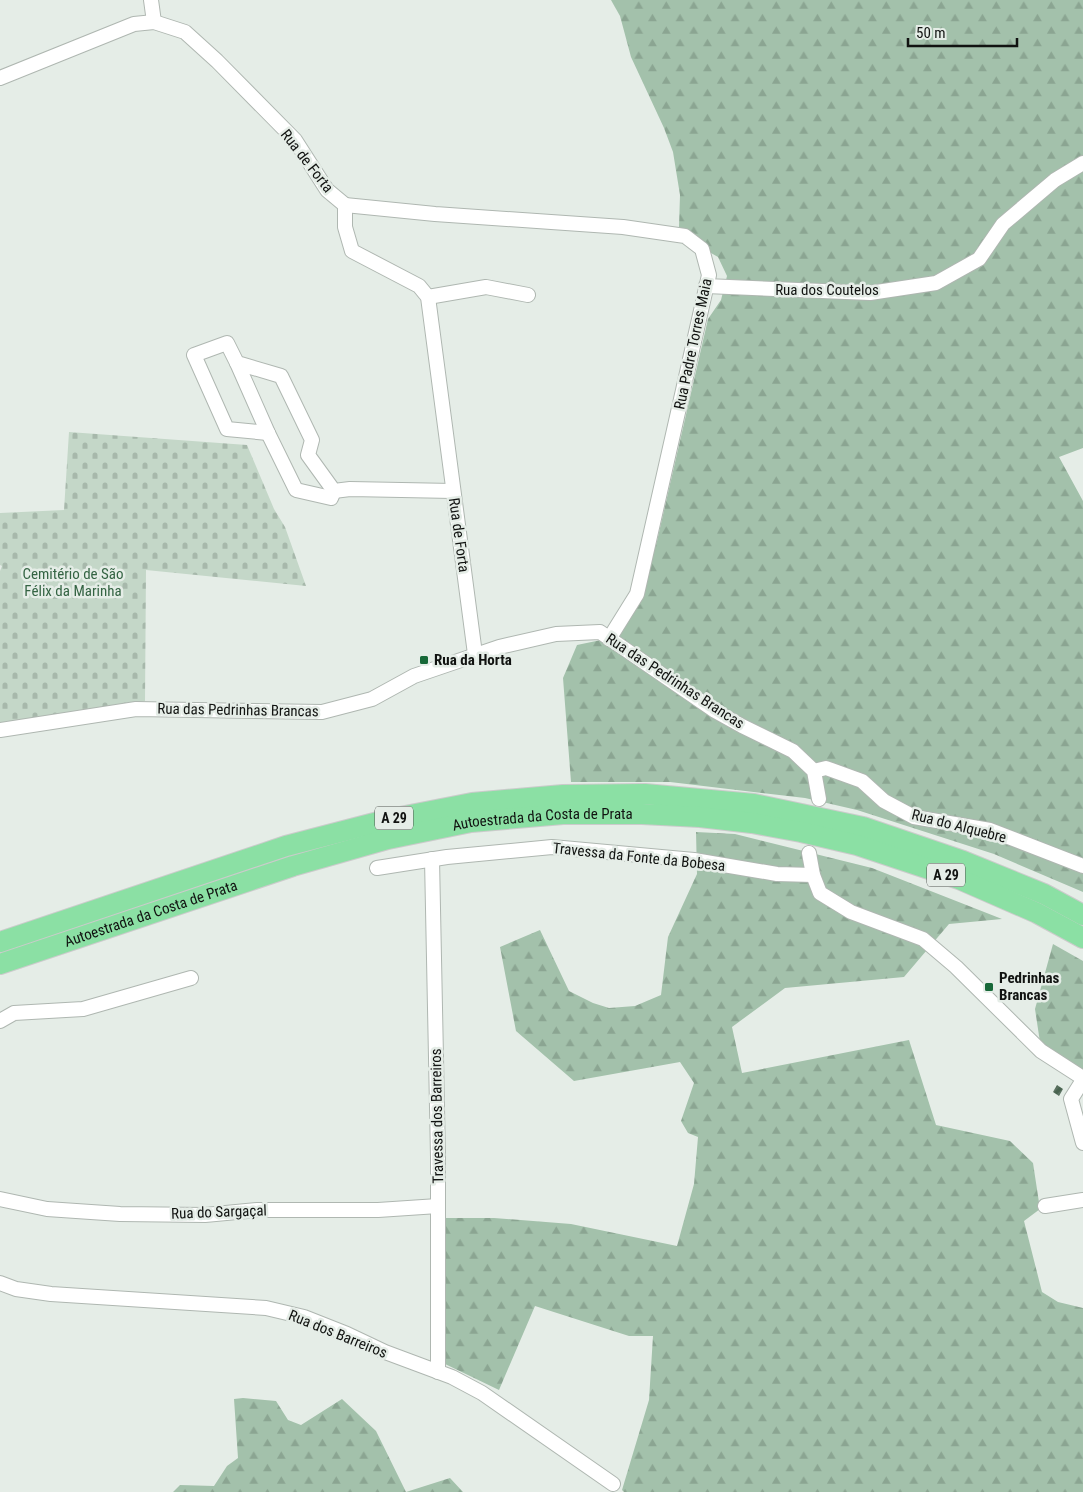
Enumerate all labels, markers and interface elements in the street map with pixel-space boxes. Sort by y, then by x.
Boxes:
scale bar [908,15,1017,47]
text: 50 m [916,24,946,42]
street label: Rua de Forta [277,126,337,196]
street label: Rua Padre Torres Maia [670,277,716,411]
street label: Rua dos Coutelos [775,281,879,299]
street label: Rua de Forta [445,497,473,573]
park label: Cemitério de São Félix da Marinha [22,565,124,600]
street label: Rua das Pedrinhas Brancas [602,630,748,733]
place label: Rua da Horta [434,651,512,669]
marker: Rua da Horta [418,654,430,666]
street label: Rua das Pedrinhas Brancas [157,700,319,720]
street label: Autoestrada da Costa de Prata [451,805,633,835]
road number: A 29 [375,806,413,830]
street label: Rua do Alquebre [910,806,1008,846]
street label: Travessa da Fonte da Bobesa [552,839,726,875]
road number: A 29 [927,864,965,886]
street label: Autoestrada da Costa de Prata [62,876,239,951]
place label: Pedrinhas Brancas [999,969,1060,1004]
marker: Pedrinhas Brancas [983,981,995,993]
street label: Travessa dos Barreiros [427,1048,447,1184]
street label: Rua do Sargaçal [171,1201,267,1223]
street label: Rua dos Barreiros [286,1306,390,1362]

